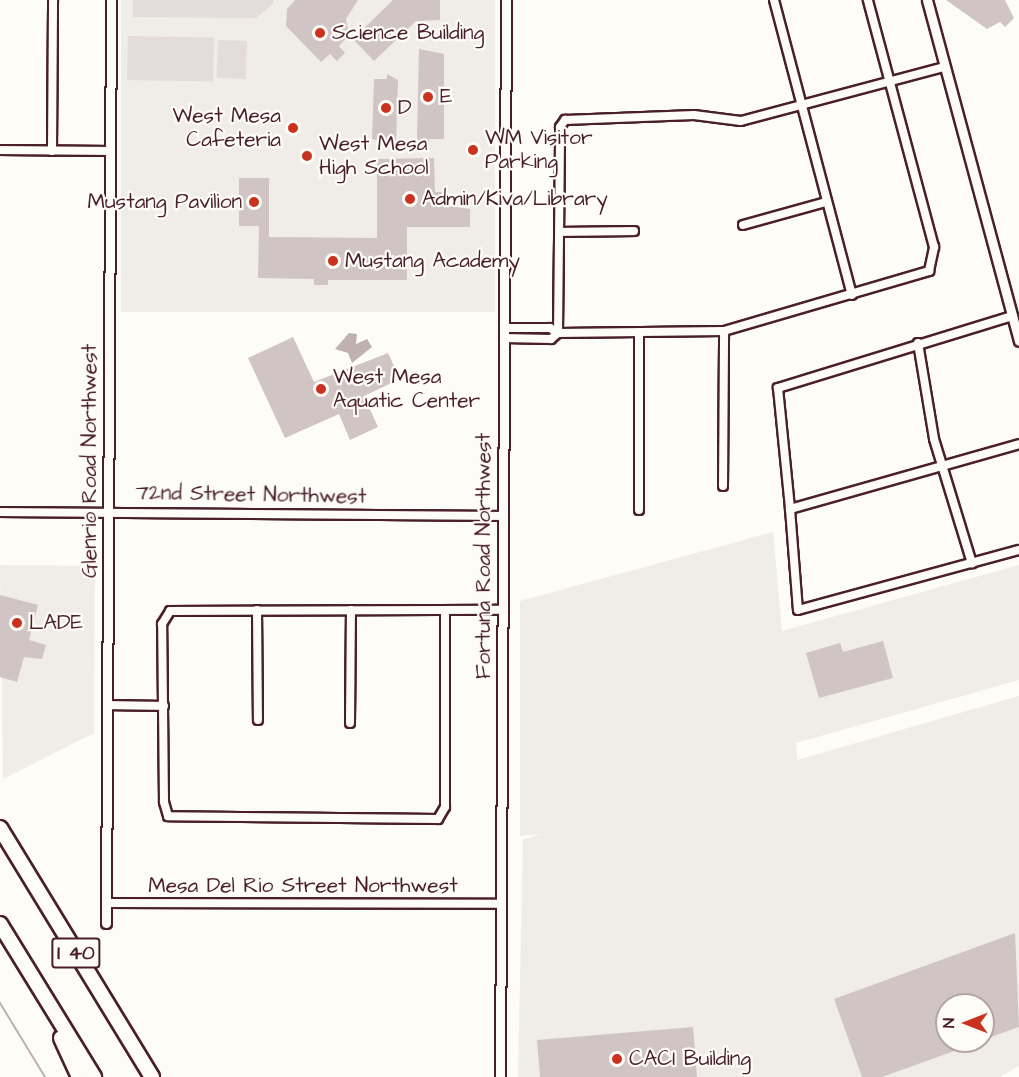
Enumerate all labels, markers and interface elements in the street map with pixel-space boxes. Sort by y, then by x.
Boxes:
place label: Science Building [332,20,484,46]
marker: Science Building [313,26,327,40]
place label: E [440,84,452,110]
marker: E [421,90,435,104]
place label: D [398,95,412,121]
marker: D [379,101,393,115]
place label: West Mesa Cafeteria [172,103,281,153]
marker: West Mesa Cafeteria [286,121,300,135]
place label: WM Visitor Parking [485,125,592,175]
place label: West Mesa High School [319,131,429,181]
marker: WM Visitor Parking [466,143,480,157]
marker: West Mesa High School [300,149,314,163]
place label: Admin/Kiva/Library [422,186,608,212]
place label: Mustang Pavilion [88,189,242,215]
marker: Admin/Kiva/Library [403,192,417,206]
marker: Mustang Pavilion [247,195,261,209]
place label: Mustang Academy [345,248,520,274]
marker: Mustang Academy [326,254,340,268]
street label: Glenrio Road Northwest [77,344,103,578]
place label: West Mesa Aquatic Center [333,364,480,414]
marker: West Mesa Aquatic Center [314,382,328,396]
street label: Fortuna Road Northwest [471,433,497,679]
street label: 72nd Street Northwest [135,480,367,510]
place label: LADE [29,610,83,636]
marker: LADE [10,616,24,630]
street label: Mesa Del Rio Street Northwest [148,873,458,899]
road number: I 40 [50,936,101,970]
north arrow [935,993,995,1053]
text: N [938,1018,960,1028]
place label: CACI Building [629,1046,751,1072]
marker: CACI Building [610,1052,624,1066]

